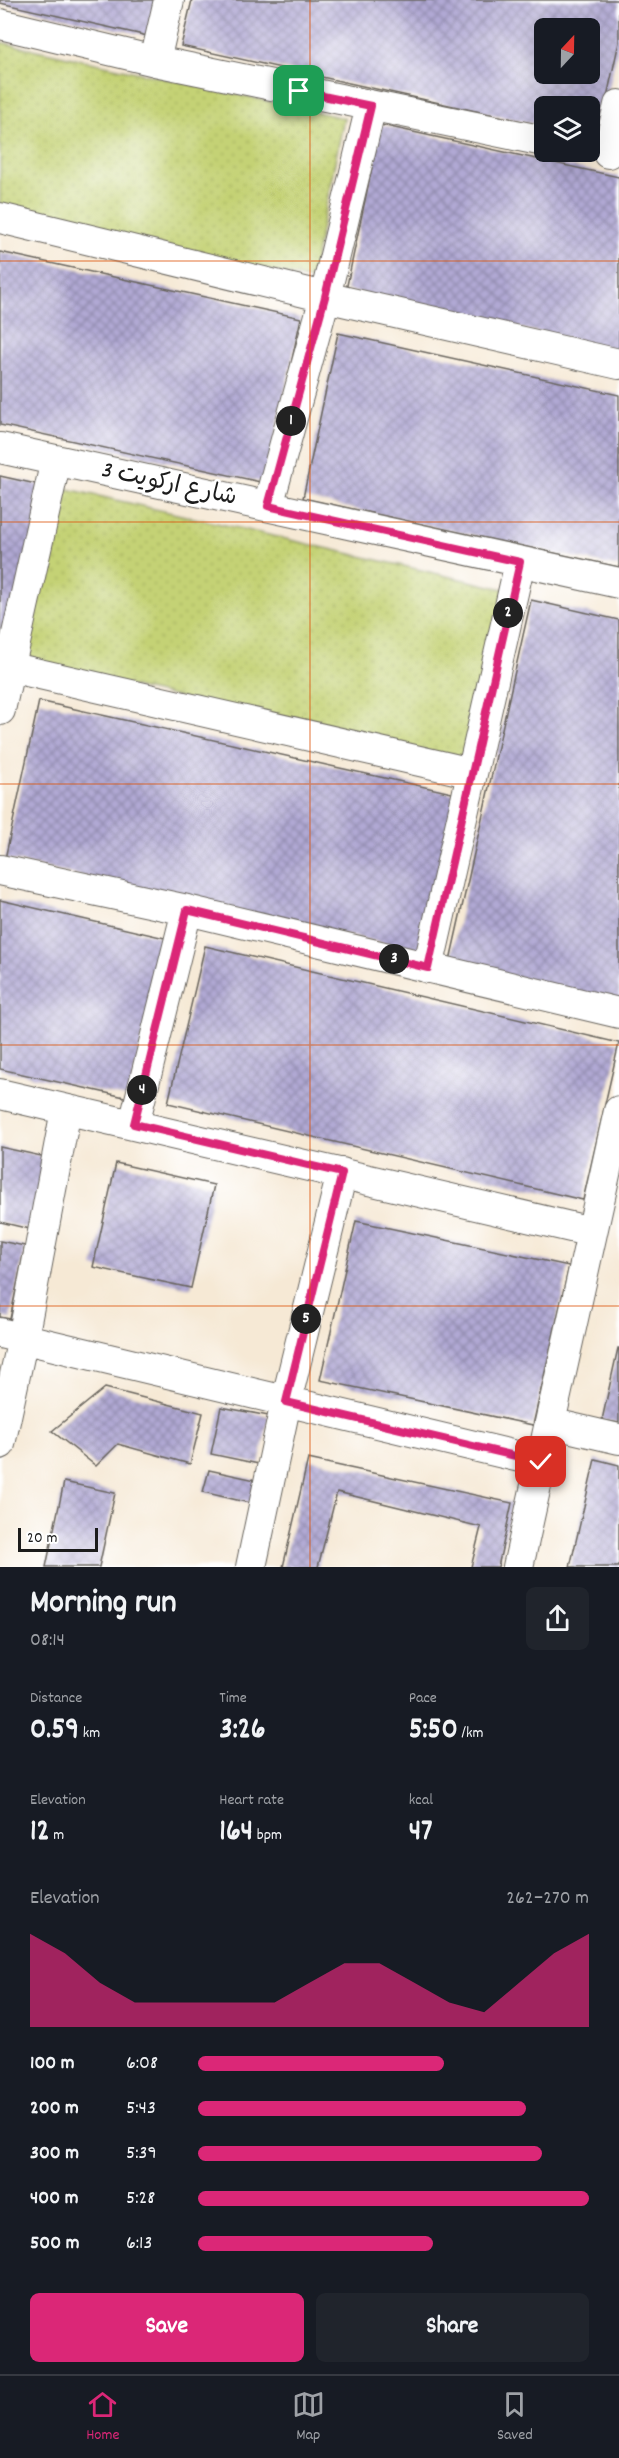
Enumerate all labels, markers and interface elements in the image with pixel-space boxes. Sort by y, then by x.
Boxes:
north arrow [534,18,600,84]
map controls [534,18,600,162]
pin [273,65,324,116]
icon: arrive [282,74,315,107]
button: layers [534,96,600,162]
pin: 1 [276,406,306,436]
text: 1 [289,409,293,432]
street label: شارع اركويت 3 [98,454,240,516]
pin: 2 [493,598,523,628]
text: 2 [505,601,512,624]
pin: 3 [379,944,409,974]
text: 3 [390,947,398,970]
pin: 4 [127,1075,157,1105]
text: 4 [139,1078,145,1101]
pin: 5 [291,1304,321,1334]
text: 5 [302,1307,310,1330]
pin [515,1436,566,1487]
icon: check [524,1445,557,1478]
scale bar [18,1525,98,1552]
text: 20 m [27,1527,57,1550]
text: Morning run [30,1581,177,1628]
button: share [526,1587,589,1650]
text: 08:14 [30,1627,65,1655]
text: Distance [30,1687,82,1710]
text: Time [219,1687,247,1710]
text: Pace [409,1687,437,1710]
text: 0.59 [30,1710,79,1753]
text: 3:26 [219,1710,265,1753]
text: 5:50 [409,1710,458,1753]
text: km [79,1722,100,1745]
text: /km [458,1722,484,1745]
text: Elevation [30,1789,86,1812]
text: Heart rate [219,1789,284,1812]
text: kcal [409,1789,433,1812]
text: 12 [30,1812,50,1855]
text: 164 [219,1812,253,1855]
text: 47 [409,1812,433,1855]
text: m [50,1824,64,1847]
text: bpm [253,1824,282,1847]
text: Elevation [30,1885,100,1913]
text: 262–270 m [506,1885,589,1913]
text: 100 m [30,2050,75,2078]
text: 6:08 [126,2050,158,2078]
text: 200 m [30,2095,79,2123]
text: 5:43 [126,2095,156,2123]
text: 300 m [30,2140,79,2168]
text: 5:39 [126,2140,157,2168]
text: 400 m [30,2185,78,2213]
text: 5:28 [126,2185,155,2213]
text: 500 m [30,2230,79,2258]
text: 6:13 [126,2230,152,2258]
button: Save [30,2293,304,2362]
button: Share [316,2293,589,2362]
tab: Home [86,2388,120,2447]
tab: Map [292,2388,325,2447]
tab: Saved [497,2388,533,2447]

